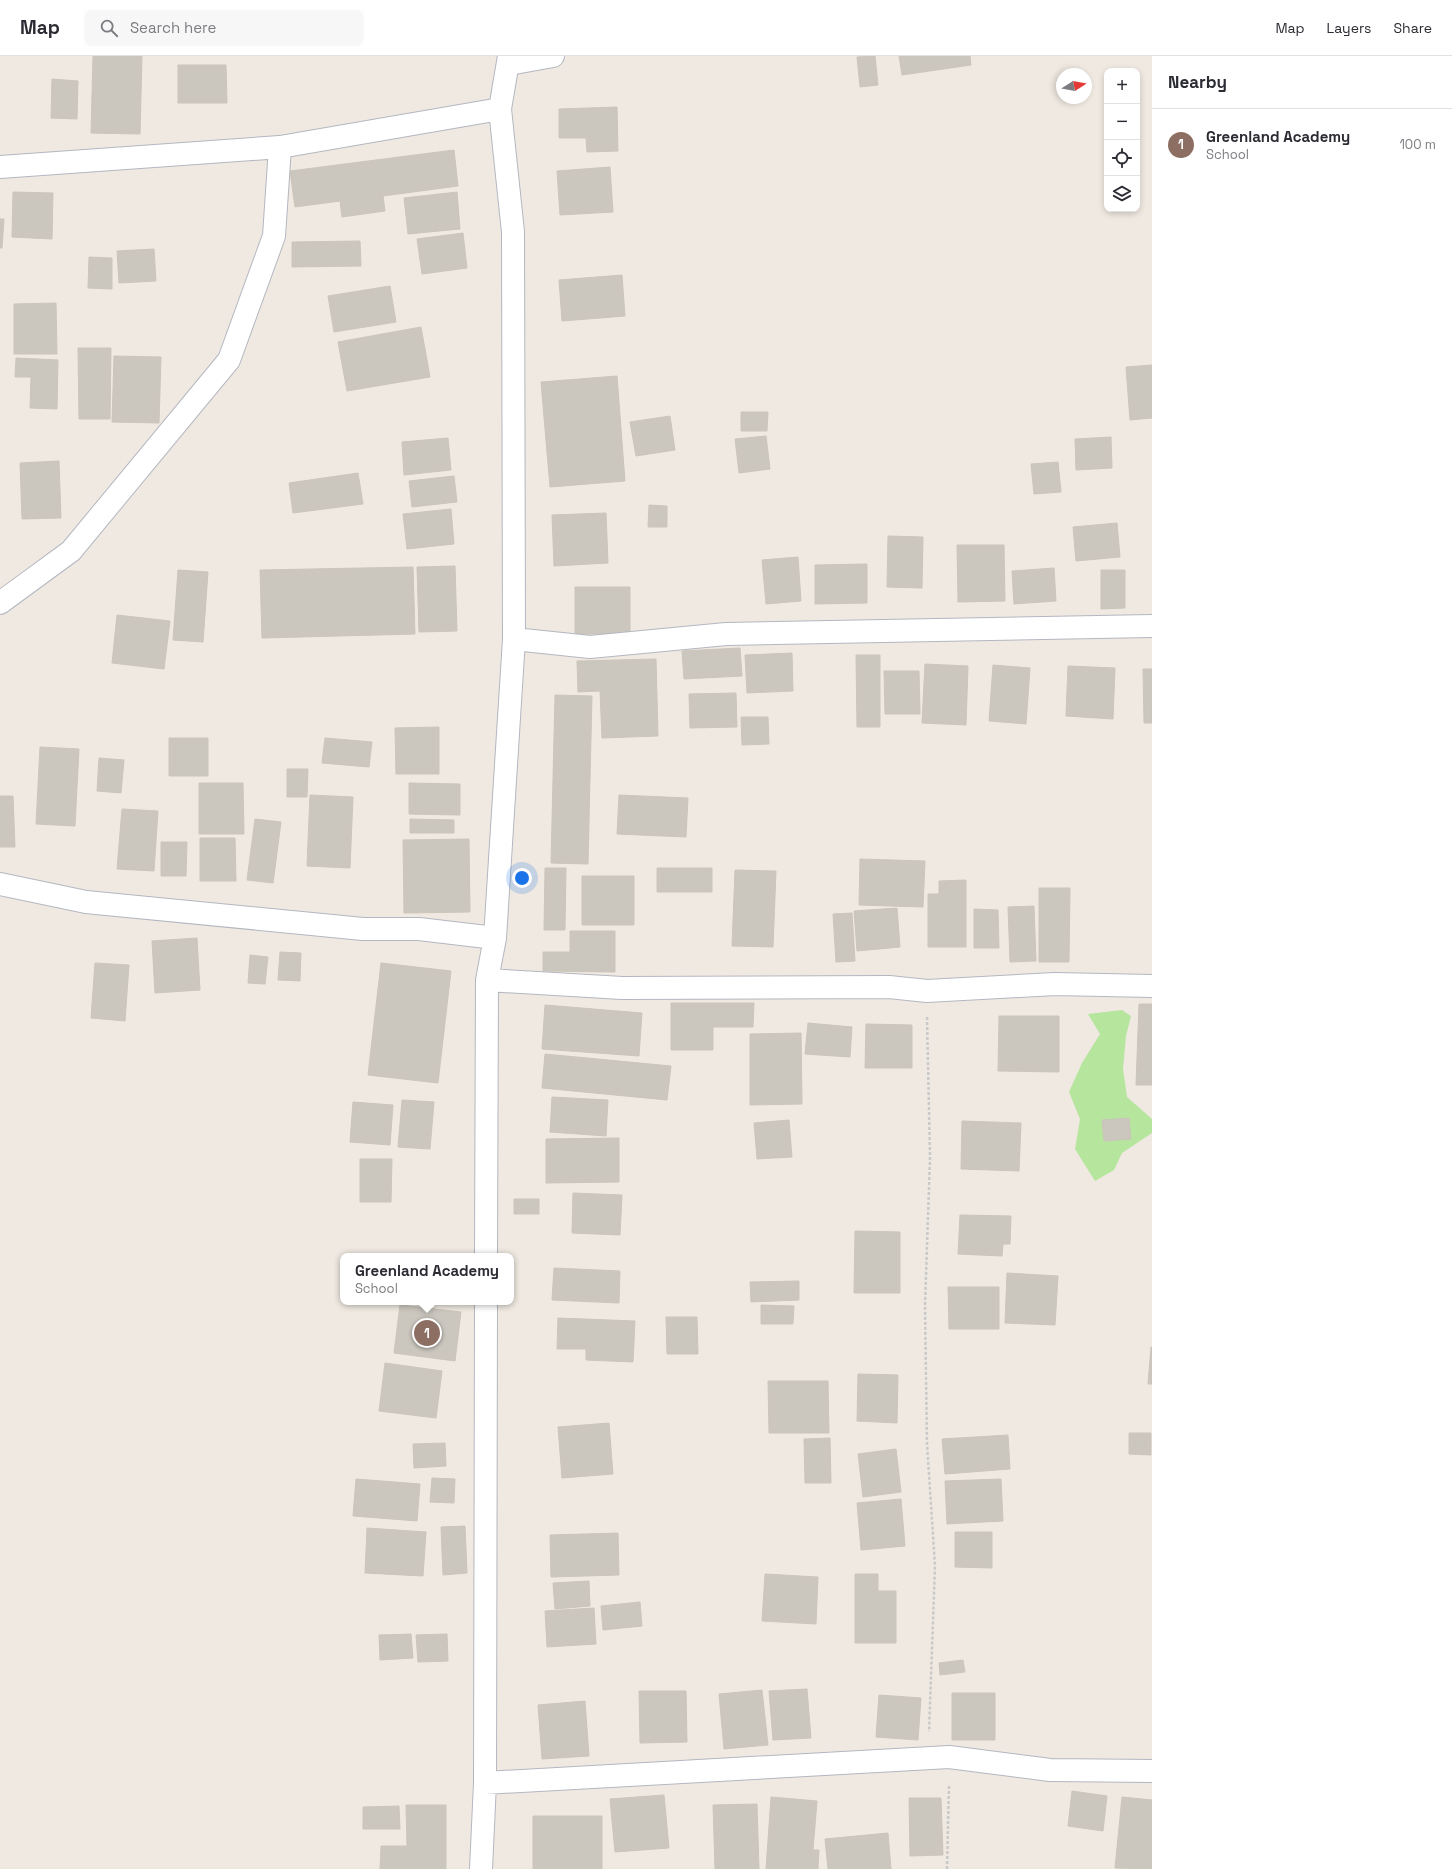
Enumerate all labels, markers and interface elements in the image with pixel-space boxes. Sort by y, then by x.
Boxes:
search box [84,10,364,46]
text: Map [20,15,60,40]
icon: search [98,17,120,39]
text: Search here [130,18,216,37]
text: Map [1275,19,1305,37]
text: Layers [1327,19,1371,37]
text: Share [1393,19,1432,37]
north arrow [1056,68,1092,104]
map controls [1104,68,1140,212]
button: + [1104,68,1140,104]
text: Nearby [1168,71,1227,93]
button: − [1104,104,1140,140]
text: Greenland Academy [1206,127,1350,146]
text: 1 [1178,136,1184,153]
text: 100 m [1399,136,1436,153]
button: locate [1104,140,1140,176]
text: School [1206,146,1249,163]
button: layers [1104,176,1140,212]
your location [512,868,532,888]
popup [340,1253,514,1305]
text: Greenland Academy [355,1261,499,1280]
text: School [355,1280,398,1297]
pin: 1 [414,1318,440,1348]

